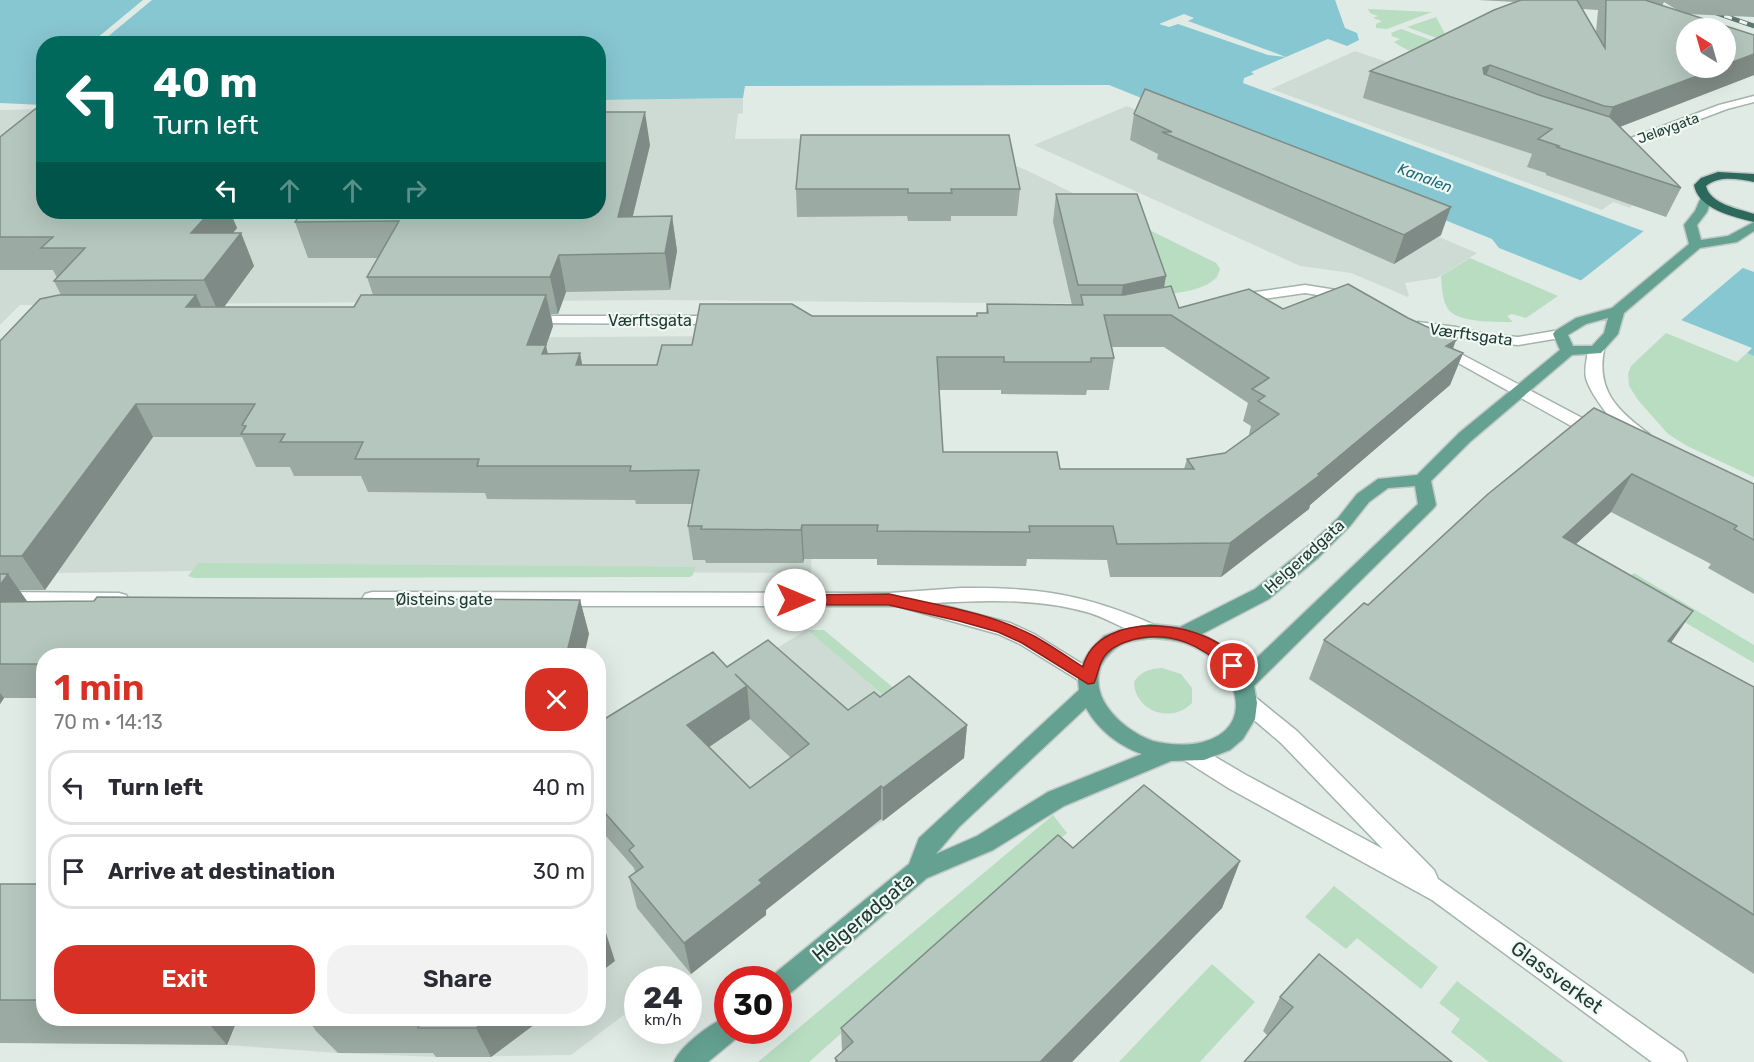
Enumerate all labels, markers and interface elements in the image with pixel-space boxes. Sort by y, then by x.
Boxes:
north arrow [1676,18,1736,78]
map controls [1676,18,1736,78]
text: 40 m [153,58,258,108]
icon: left [54,60,132,138]
text: Turn left [153,109,258,141]
street label: Jeløygata [1635,109,1701,148]
water label: Kanalen [1395,159,1455,197]
icon: left [210,174,243,207]
icon: ahead [273,174,306,207]
icon: ahead [336,174,369,207]
icon: right [399,174,432,207]
street label: Værftsgata [608,311,692,330]
street label: Værftsgata [1428,319,1514,350]
street label: Helgerødgata [1261,516,1348,597]
position arrow [763,568,827,632]
street label: Øisteins gate [395,590,493,609]
pin [1207,640,1258,691]
icon: arrive [1216,649,1249,682]
text: 1 min [54,666,145,709]
button: close [525,668,588,731]
text: 70 m · 14:13 [54,710,163,734]
icon: left [57,771,90,804]
text: Turn left [108,774,203,801]
text: 40 m [532,774,585,801]
icon: arrive [57,855,90,888]
text: Arrive at destination [108,858,335,885]
text: 30 m [533,858,585,885]
street label: Helgerødgata [807,867,919,967]
street label: Glassverket [1506,936,1608,1019]
button: Exit [54,945,315,1014]
button: Share [327,945,588,1014]
speed limit sign: 30 [714,966,792,1044]
text: 24 [643,980,683,1016]
text: km/h [644,1011,682,1029]

